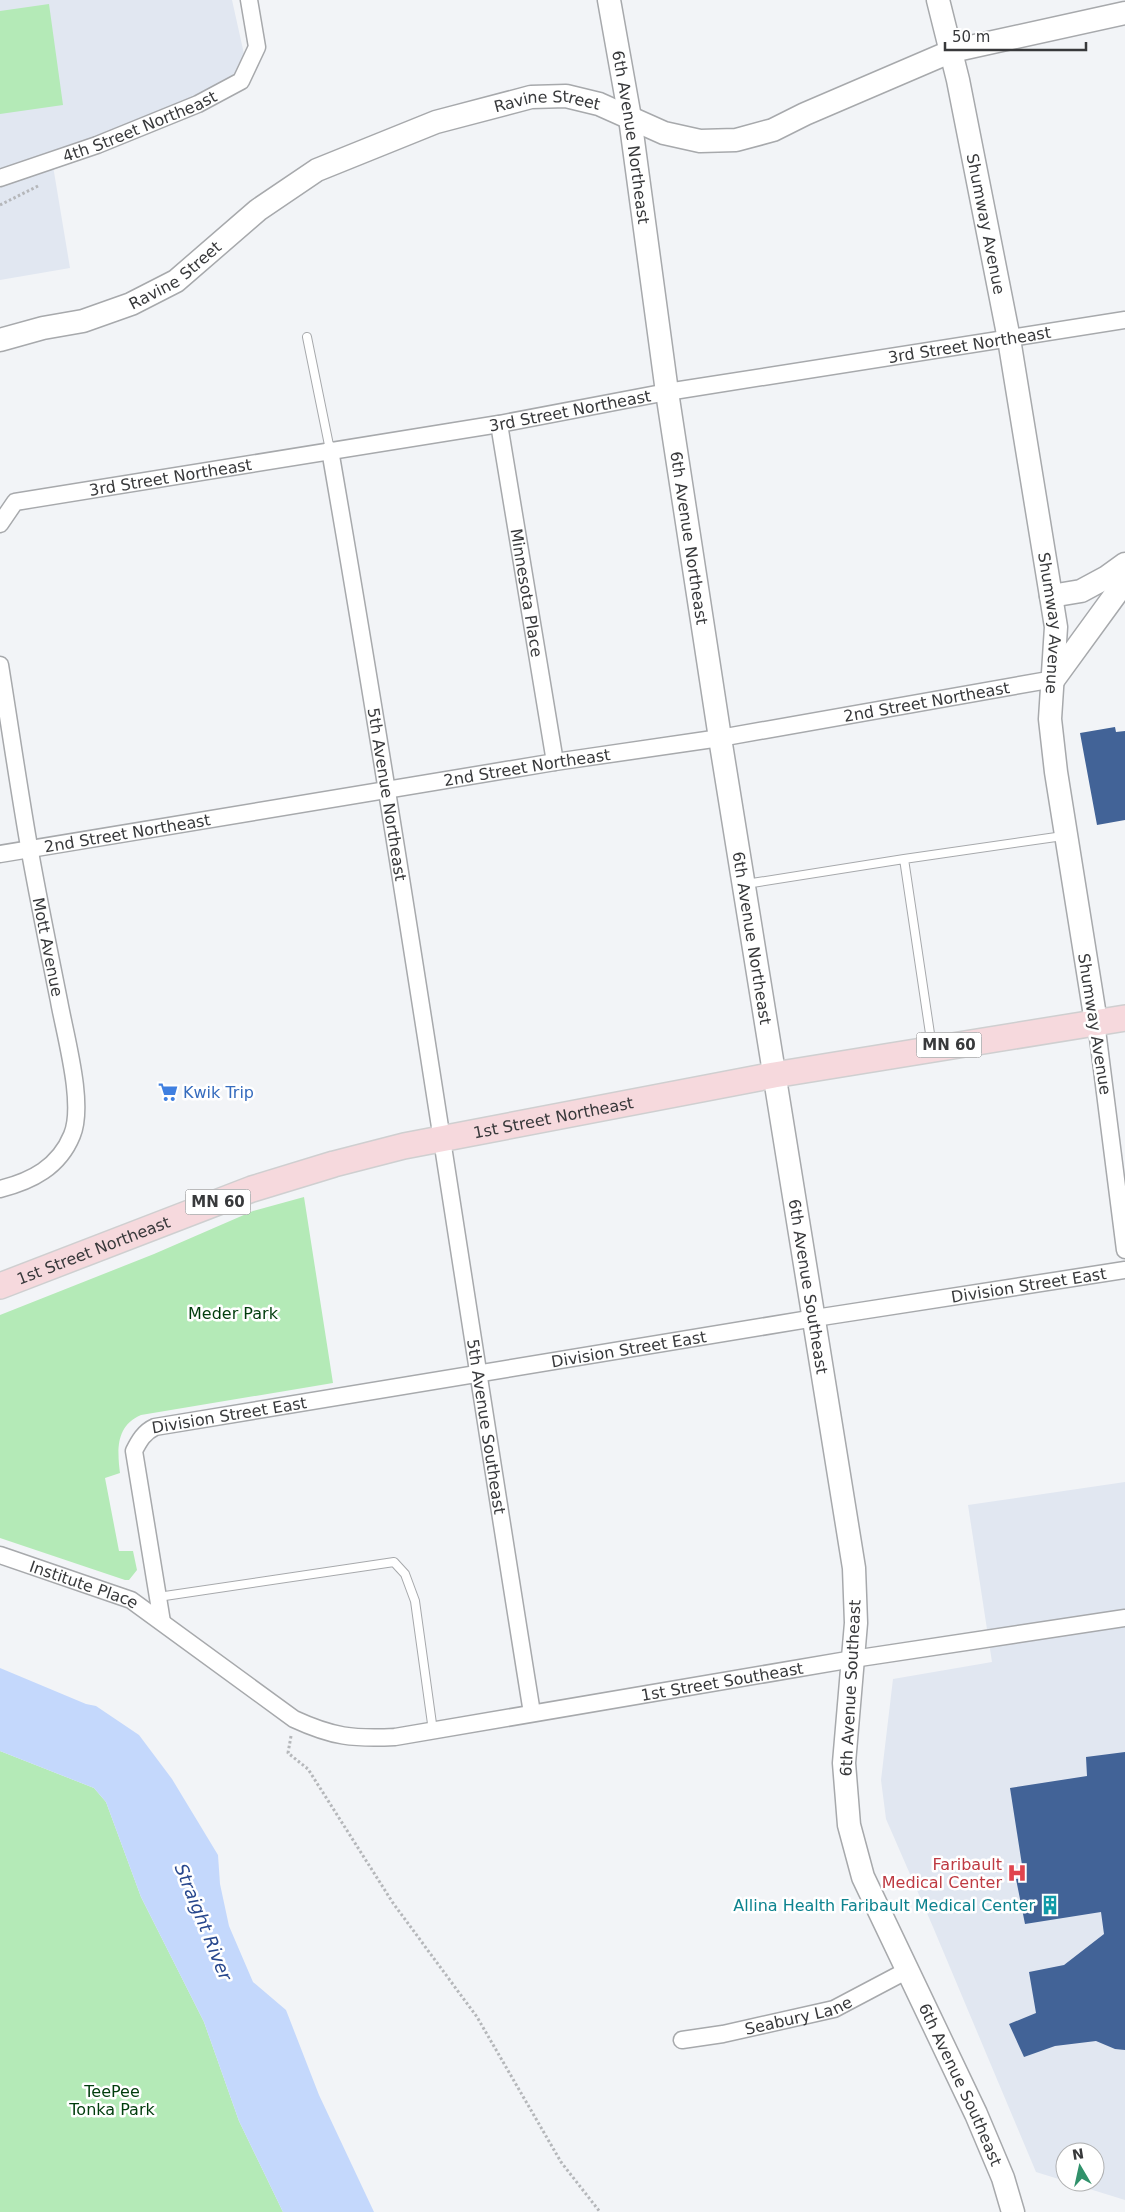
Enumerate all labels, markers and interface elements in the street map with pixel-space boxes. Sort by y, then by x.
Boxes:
scale bar [945,20,1086,52]
text: 50 m [952,28,990,46]
street label: 6th Avenue Northeast [608,49,653,225]
street label: 4th Street Northeast [60,87,220,166]
street label: Ravine Street [492,87,602,116]
street label: Shumway Avenue [963,152,1009,296]
street label: Ravine Street [126,237,225,313]
street label: 3rd Street Northeast [887,323,1052,367]
street label: 3rd Street Northeast [488,386,653,435]
street label: 6th Avenue Northeast [666,450,712,626]
street label: 3rd Street Northeast [88,455,253,500]
street label: Minnesota Place [506,527,546,659]
street label: Shumway Avenue [1034,551,1065,695]
street label: 2nd Street Northeast [842,678,1011,726]
street label: 5th Avenue Northeast [364,706,410,882]
street label: 2nd Street Northeast [442,745,611,790]
street label: 2nd Street Northeast [43,810,212,857]
street label: 6th Avenue Northeast [728,850,775,1026]
street label: Mott Avenue [29,896,67,998]
street label: Shumway Avenue [1074,952,1115,1096]
road number: MN 60 [916,1032,982,1058]
supermarket icon: Kwik Trip [157,1081,179,1103]
place label: Kwik Trip [183,1083,254,1102]
street label: 1st Street Northeast [472,1093,635,1143]
road number: MN 60 [186,1190,250,1214]
street label: 6th Avenue Southeast [785,1198,832,1376]
street label: 1st Street Northeast [14,1212,173,1289]
street label: Division Street East [950,1264,1108,1307]
park label: Meder Park [188,1304,279,1323]
street label: Division Street East [550,1327,708,1371]
street label: 5th Avenue Southeast [463,1338,509,1516]
street label: Division Street East [150,1393,308,1437]
street label: Institute Place [27,1557,142,1613]
street label: 6th Avenue Southeast [836,1599,865,1777]
street label: 1st Street Southeast [639,1659,805,1705]
place label: Faribault Medical Center [882,1855,1002,1892]
water label: Straight River [170,1860,237,1985]
hospital icon: Faribault Medical Center [1006,1862,1028,1884]
building icon: Allina Health Faribault Medical Center [1039,1894,1061,1916]
place label: Allina Health Faribault Medical Center [733,1896,1035,1915]
street label: Seabury Lane [743,1992,855,2039]
street label: 6th Avenue Southeast [915,2000,1006,2169]
park label: TeePee Tonka Park [68,2082,155,2119]
north arrow [1055,2142,1105,2192]
text: N [1071,2145,1085,2163]

